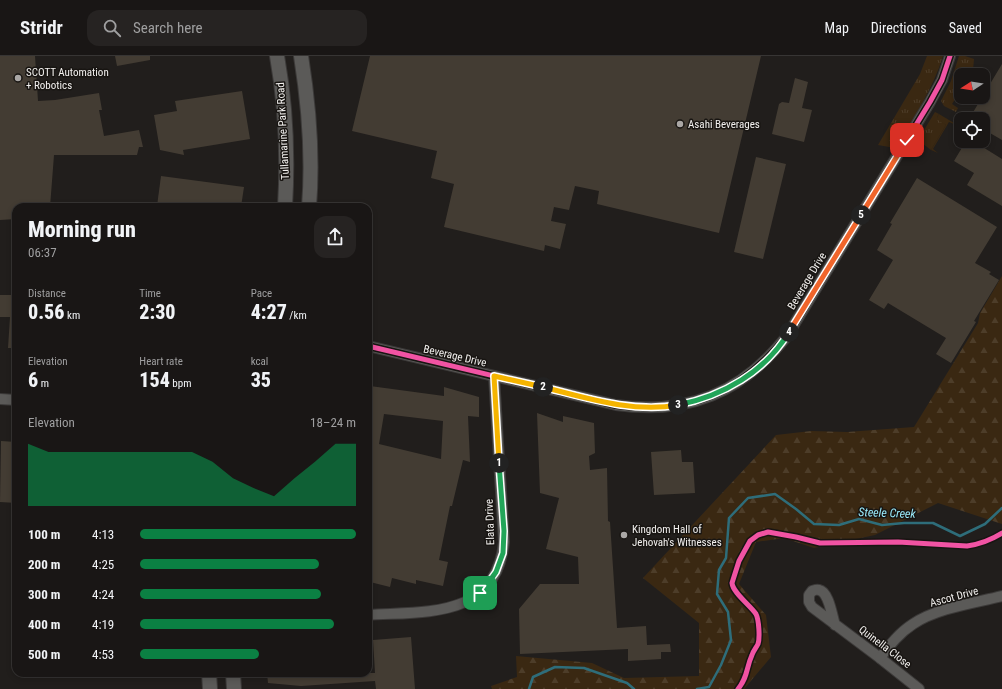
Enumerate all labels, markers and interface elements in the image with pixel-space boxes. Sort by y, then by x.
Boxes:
search box [87,10,367,46]
text: Stridr [20,16,63,39]
icon: search [101,17,123,39]
text: Search here [133,19,203,37]
text: Map [825,20,849,36]
text: Directions [871,20,927,36]
text: Saved [949,20,982,36]
place label: SCOTT Automation + Robotics [26,66,109,92]
north arrow [954,68,990,104]
map controls [954,68,990,148]
marker: SCOTT Automation + Robotics [13,73,23,83]
street label: Tullamarine Park Road [274,82,292,180]
button: locate [954,112,990,148]
place label: Asahi Beverages [688,118,760,131]
marker: Asahi Beverages [675,119,685,129]
pin [890,123,924,157]
icon: check [896,129,918,151]
pin: 5 [851,205,871,225]
text: 5 [858,208,864,221]
button: share [314,216,356,258]
text: Morning run [28,217,136,242]
text: 06:37 [28,245,57,260]
street label: Beverage Drive [785,250,829,312]
text: Distance [28,287,66,300]
text: Time [139,287,161,300]
text: Pace [251,287,272,300]
text: 0.56 [28,300,64,324]
text: 2:30 [139,300,175,324]
text: 4:27 [251,300,287,324]
text: km [64,309,80,322]
text: /km [287,309,307,322]
pin: 4 [779,322,799,342]
text: 4 [786,325,792,338]
street label: Beverage Drive [422,342,488,370]
text: Elevation [28,355,68,368]
text: Heart rate [139,355,183,368]
text: kcal [251,355,268,368]
text: 6 [28,368,38,392]
text: 154 [139,368,170,392]
text: 35 [251,368,271,392]
text: m [38,377,49,390]
text: bpm [170,377,191,390]
pin: 2 [533,377,553,397]
text: 2 [540,380,546,393]
pin: 3 [668,395,688,415]
text: 3 [675,398,681,411]
text: Elevation [28,415,75,430]
text: 18–24 m [310,415,356,430]
pin: 1 [489,453,509,473]
text: 1 [496,456,502,469]
street label: Elata Drive [483,499,497,545]
water label: Steele Creek [858,505,917,521]
place label: Kingdom Hall of Jehovah's Witnesses [632,523,722,549]
text: 100 m [28,527,60,542]
text: 4:13 [92,527,114,542]
marker: Kingdom Hall of Jehovah's Witnesses [619,530,629,540]
text: 200 m [28,557,60,572]
text: 4:25 [92,557,114,572]
pin [463,576,497,610]
icon: arrive [469,582,491,604]
street label: Ascot Drive [928,584,980,610]
text: 300 m [28,587,60,602]
text: 4:24 [92,587,114,602]
text: 400 m [28,617,60,632]
text: 4:19 [92,617,114,632]
street label: Quinella Close [856,623,914,671]
text: 500 m [28,647,60,662]
text: 4:53 [92,647,114,662]

